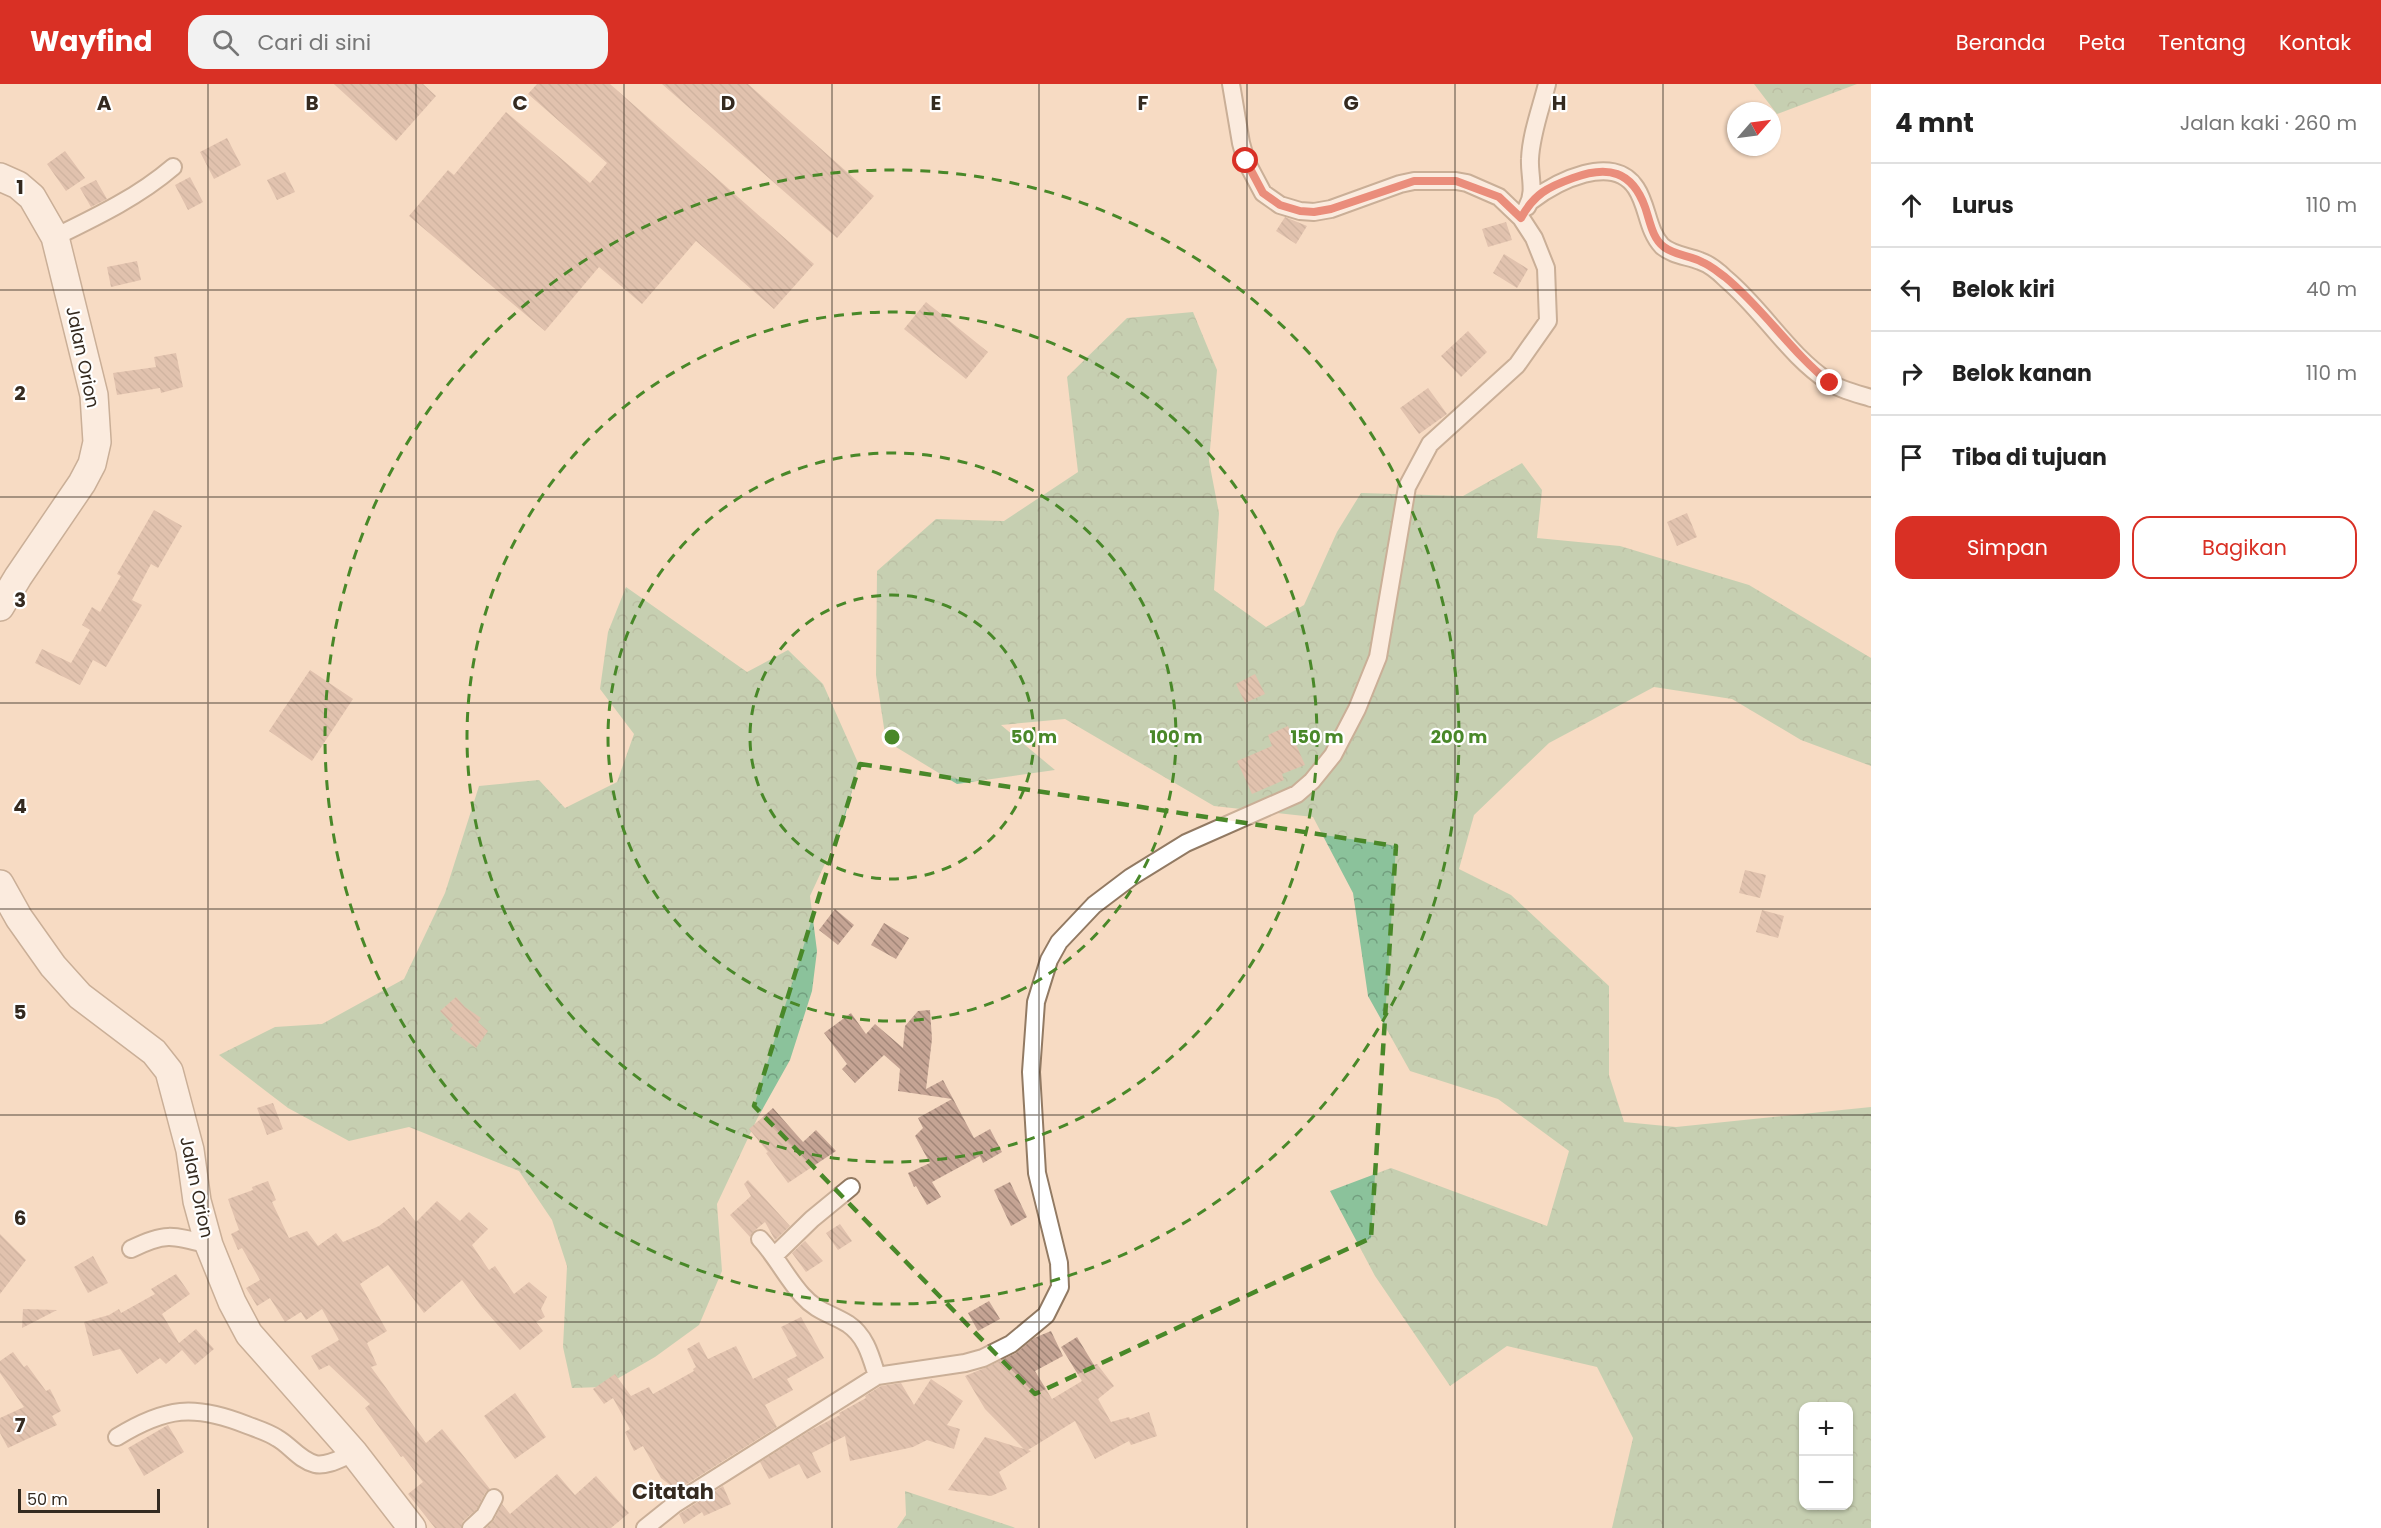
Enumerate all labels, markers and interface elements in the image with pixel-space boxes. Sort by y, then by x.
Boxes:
search box [188,15,608,69]
text: Wayfind [30,22,152,61]
icon: search [209,26,242,59]
text: Cari di sini [257,27,371,58]
text: Beranda [1956,28,2046,57]
text: Peta [2079,28,2126,57]
text: Tentang [2159,28,2246,57]
text: Kontak [2279,28,2351,57]
text: A [97,89,112,117]
text: B [305,89,319,117]
text: C [512,89,528,117]
text: D [721,89,735,117]
text: E [931,89,941,117]
text: F [1138,89,1149,117]
text: G [1343,89,1359,117]
text: H [1552,89,1566,117]
north arrow [1727,102,1781,156]
text: 4 mnt [1895,105,1974,141]
text: Jalan kaki · 260 m [2180,109,2357,137]
route start [1232,147,1258,173]
text: 1 [16,173,24,201]
icon: ahead [1895,189,1928,222]
text: Lurus [1952,190,2014,221]
text: 110 m [2306,191,2357,219]
icon: left [1895,273,1928,306]
text: Belok kiri [1952,274,2055,305]
text: 40 m [2306,275,2357,303]
street label: Jalan Orion [60,304,106,410]
icon: right [1895,357,1928,390]
text: Belok kanan [1952,358,2092,389]
text: 110 m [2306,359,2357,387]
route end [1816,369,1842,395]
text: 2 [14,379,26,407]
icon: arrive [1895,441,1928,474]
text: Tiba di tujuan [1952,442,2107,473]
button: Simpan [1895,516,2120,579]
button: Bagikan [2132,516,2357,579]
text: 3 [14,586,26,614]
text: 50 m [1011,724,1057,749]
text: 100 m [1149,724,1203,749]
text: 150 m [1290,724,1344,749]
text: 200 m [1431,724,1487,749]
centre of rings [882,727,902,747]
text: 4 [13,792,27,820]
text: 5 [14,998,27,1026]
street label: Jalan Orion [174,1134,220,1240]
text: 6 [14,1204,26,1232]
map controls [1799,1402,1853,1510]
button: + [1799,1402,1853,1456]
text: 7 [15,1411,26,1439]
button: − [1799,1456,1853,1510]
district label: Citatah [632,1477,714,1506]
scale bar [18,1486,160,1514]
text: 50 m [27,1488,68,1511]

